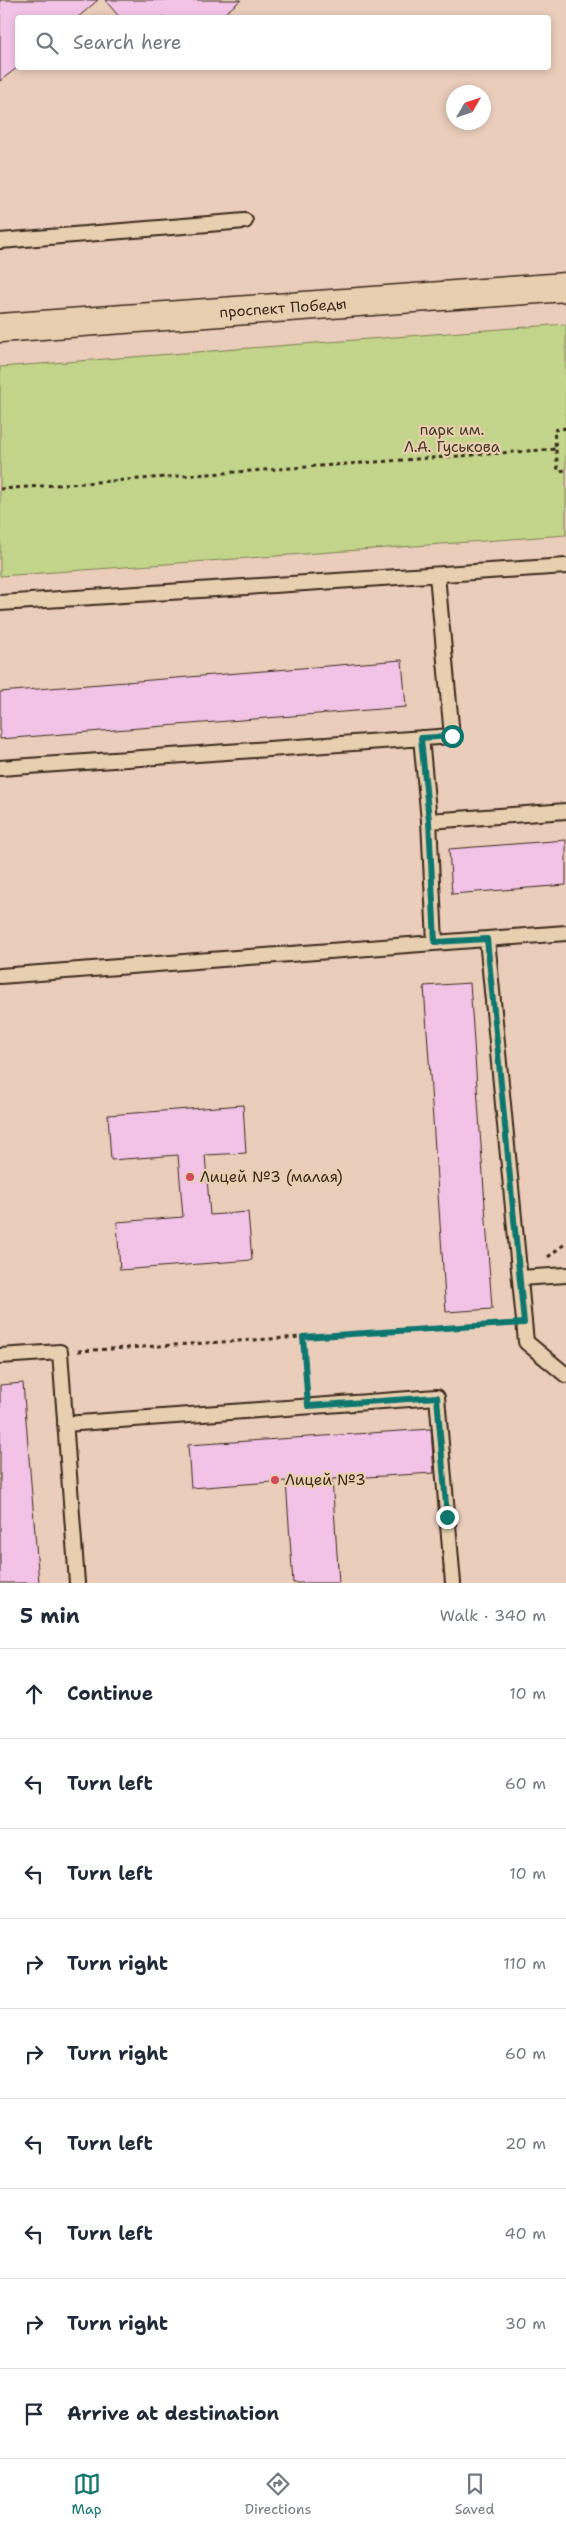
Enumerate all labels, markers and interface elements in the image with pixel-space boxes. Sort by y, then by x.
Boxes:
search box [15,15,551,70]
icon: search [33,29,61,57]
text: Search here [73,30,182,55]
north arrow [446,85,491,130]
street label: проспект Победы [219,294,347,322]
park label: парк им. Л.А. Гуськова [404,420,501,457]
route start [441,725,464,748]
place label: Лицей №3 (малая) [200,1167,343,1187]
marker: Лицей №3 (малая) [184,1171,196,1183]
place label: Лицей №3 [285,1470,366,1490]
marker: Лицей №3 [269,1474,281,1486]
route end [436,1506,459,1529]
text: 5 min [20,1602,80,1630]
text: Walk · 340 m [440,1605,546,1626]
icon: ahead [20,1680,48,1708]
text: Continue [67,1681,153,1706]
text: 10 m [509,1683,546,1704]
icon: left [20,1770,48,1798]
text: Turn left [67,1771,153,1796]
text: 60 m [505,1773,546,1794]
icon: left [20,1860,48,1888]
text: Turn left [67,1861,153,1886]
text: 10 m [509,1863,546,1884]
icon: right [20,1950,48,1978]
text: Turn right [67,1951,168,1976]
text: 110 m [503,1953,546,1974]
icon: right [20,2040,48,2068]
text: Turn right [67,2041,168,2066]
text: 60 m [505,2043,546,2064]
icon: left [20,2130,48,2158]
text: Turn left [67,2131,153,2156]
text: 20 m [505,2133,546,2154]
icon: left [20,2220,48,2248]
text: Turn left [67,2221,153,2246]
text: 40 m [504,2223,546,2244]
icon: right [20,2310,48,2338]
text: Turn right [67,2311,168,2336]
text: 30 m [505,2313,546,2334]
icon: arrive [20,2400,48,2428]
text: Arrive at destination [67,2401,279,2426]
tab: Map [72,2470,102,2518]
tab: Directions [245,2470,311,2518]
tab: Saved [455,2470,494,2518]

